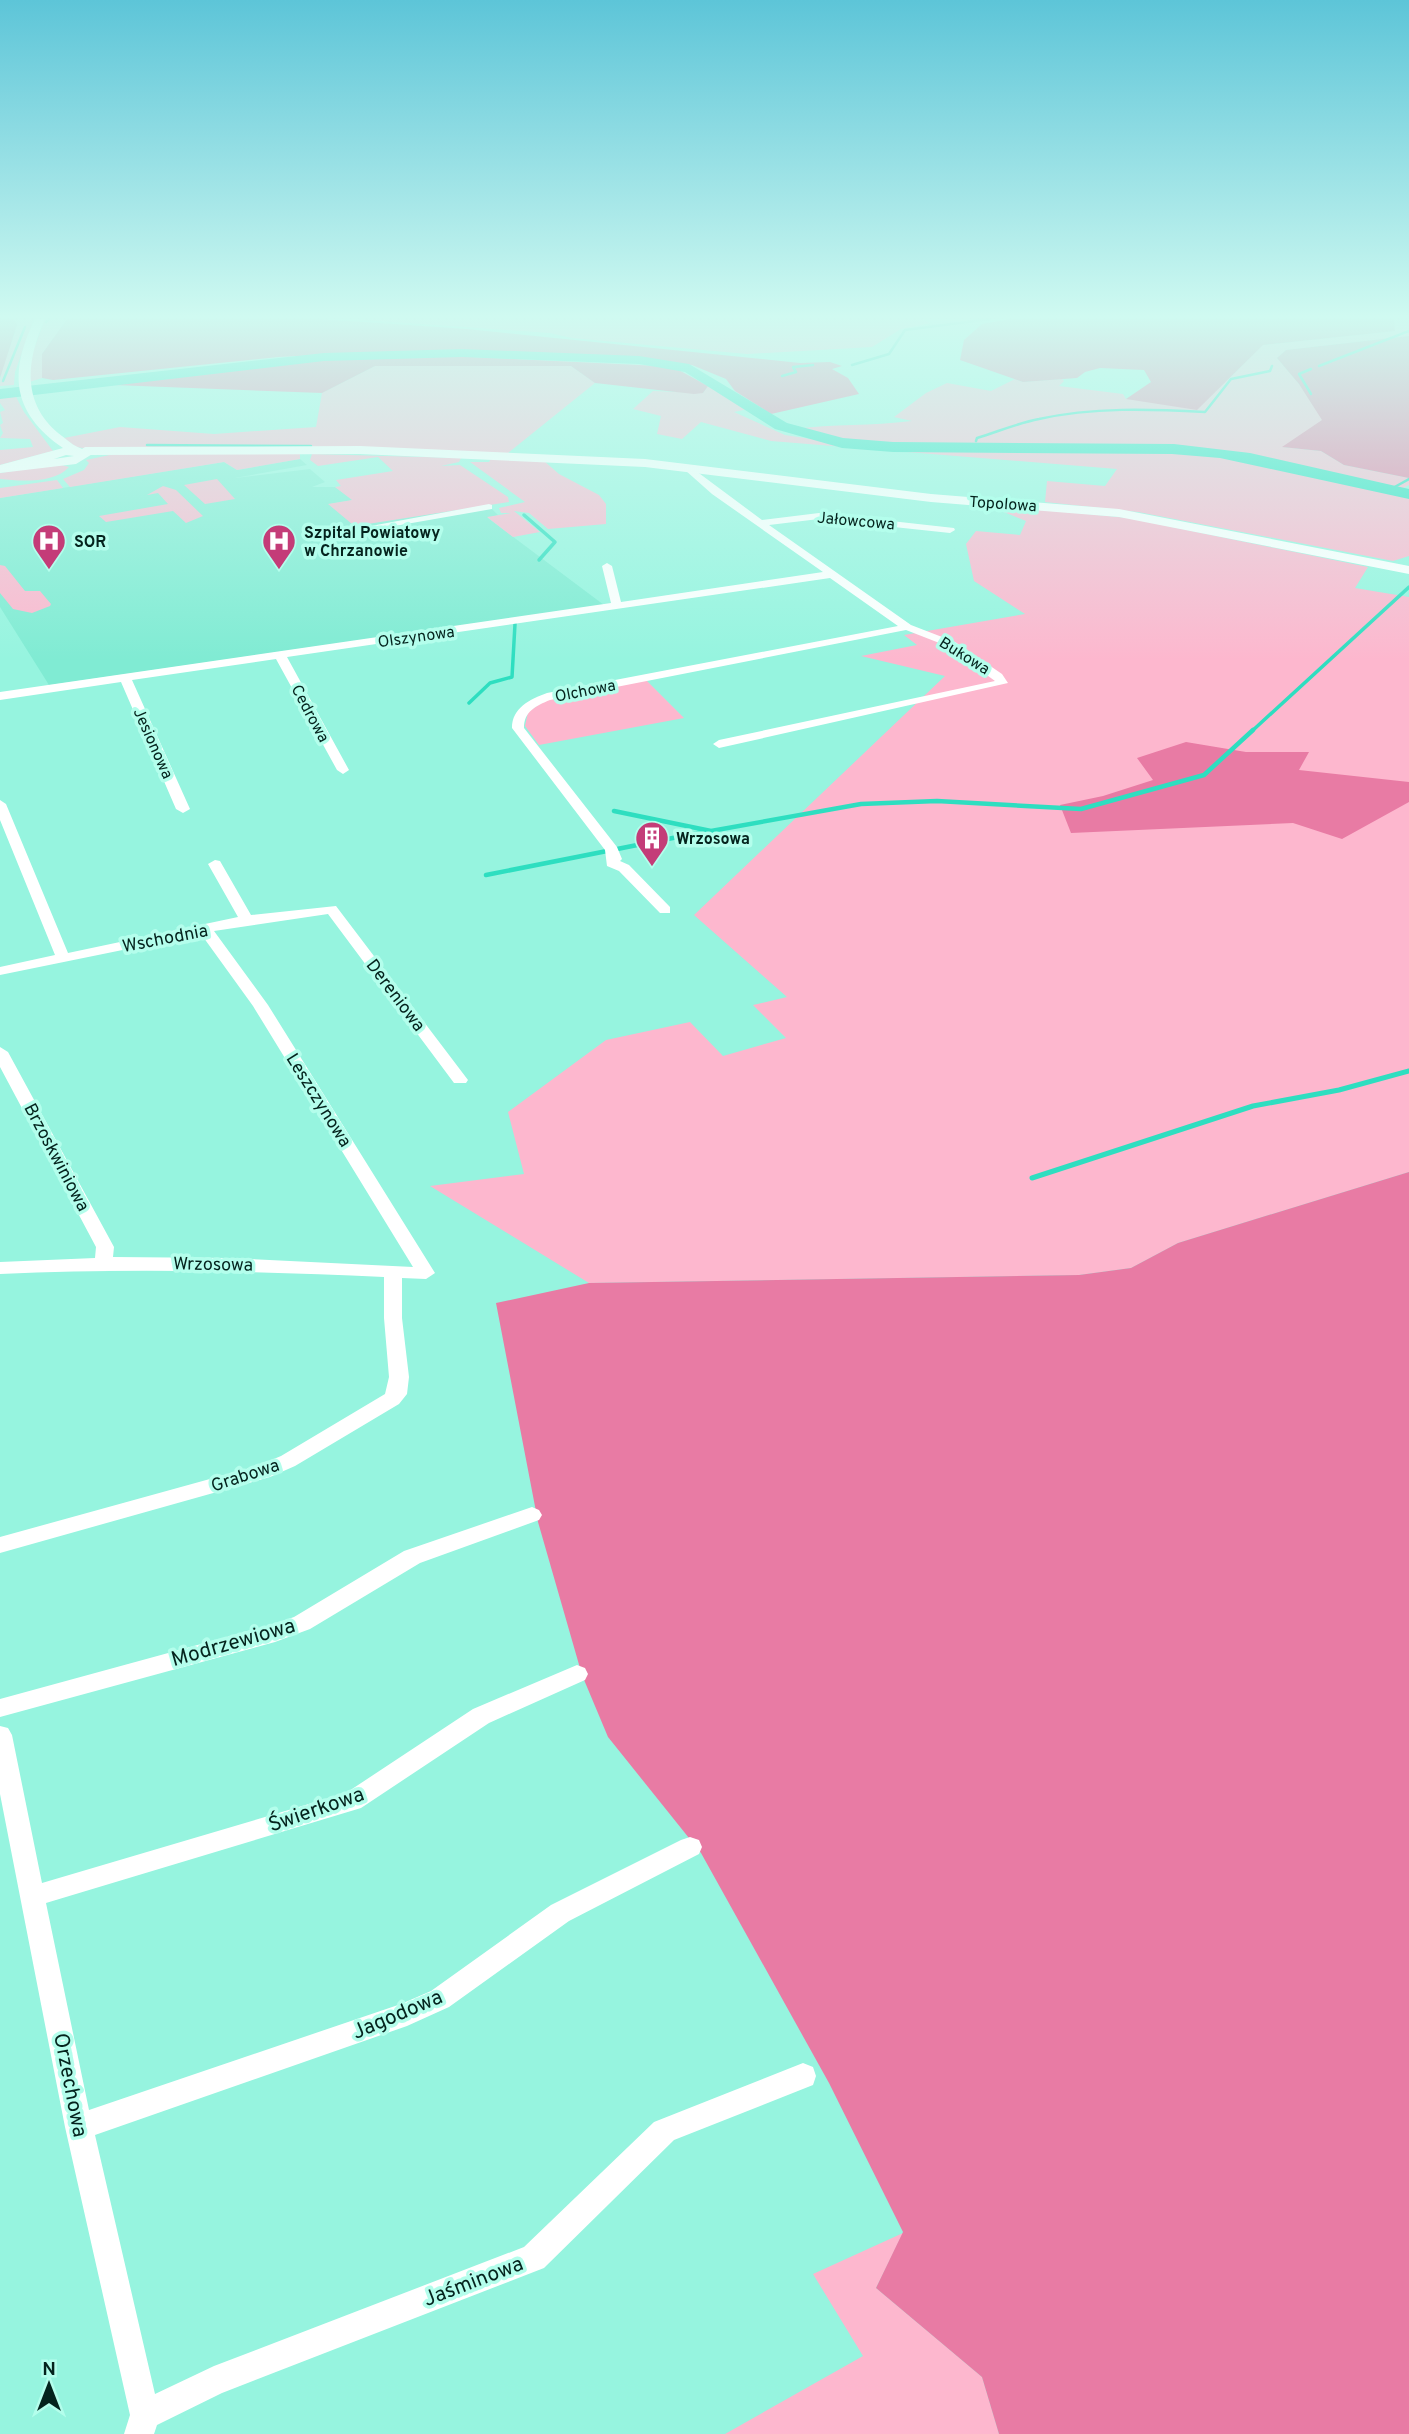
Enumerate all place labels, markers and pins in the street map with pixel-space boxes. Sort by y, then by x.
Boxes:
hospital icon: SOR [30,522,68,571]
hospital icon: Szpital Powiatowy w Chrzanowie [260,522,298,571]
place label: Szpital Powiatowy w Chrzanowie [304,524,440,562]
place label: SOR [74,533,106,553]
building icon: Wrzosowa [633,819,671,868]
place label: Wrzosowa [676,830,750,850]

